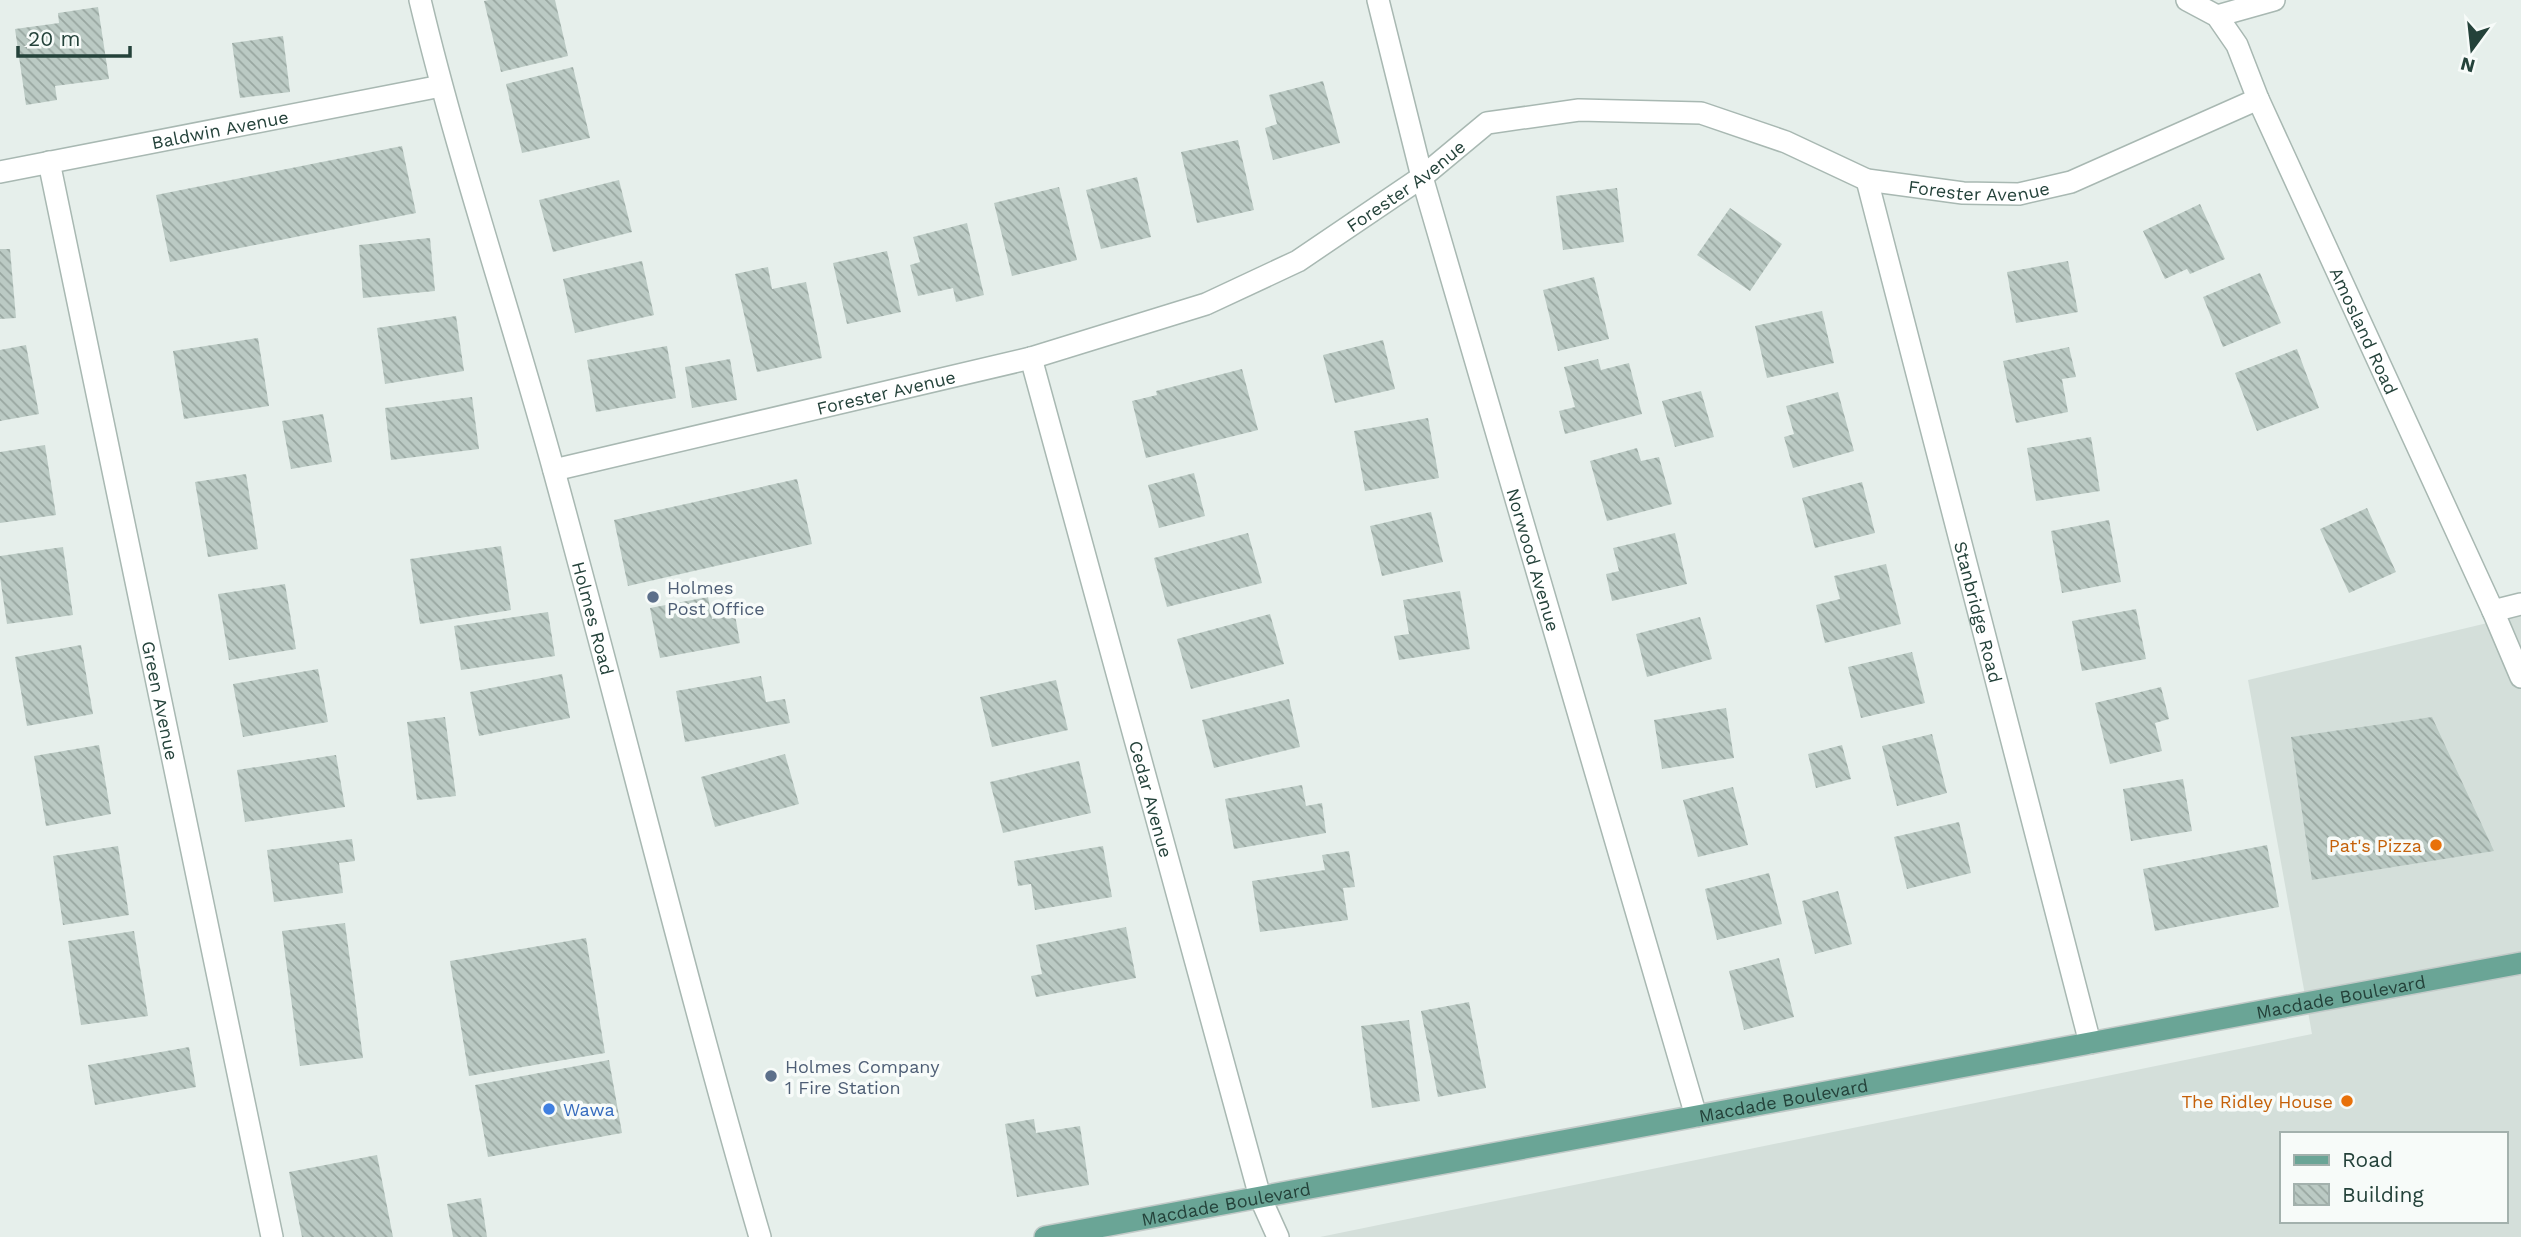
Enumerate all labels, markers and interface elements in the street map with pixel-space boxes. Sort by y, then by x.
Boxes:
scale bar [18,14,130,58]
north arrow [2437,14,2507,84]
text: 20 m [28,26,80,51]
text: N [2458,52,2478,78]
street label: Baldwin Avenue [150,106,290,153]
street label: Forester Avenue [1342,135,1469,236]
street label: Forester Avenue [1907,175,2051,205]
street label: Amosland Road [2326,264,2403,398]
street label: Forester Avenue [815,366,957,418]
street label: Norwood Avenue [1503,486,1564,634]
street label: Stanbridge Road [1950,539,2007,685]
street label: Holmes Road [568,559,619,677]
place label: Holmes Post Office [667,577,765,619]
marker: Holmes Post Office [645,589,661,605]
street label: Green Avenue [138,639,183,762]
street label: Cedar Avenue [1125,738,1177,860]
place label: Pat's Pizza [2329,835,2422,856]
marker: Pat's Pizza [2428,837,2444,853]
street label: Macdade Boulevard [2254,970,2427,1022]
place label: Holmes Company 1 Fire Station [785,1056,940,1098]
marker: Holmes Company 1 Fire Station [763,1068,779,1084]
street label: Macdade Boulevard [1697,1074,1870,1126]
place label: The Ridley House [2182,1091,2333,1112]
marker: The Ridley House [2339,1093,2355,1109]
place label: Wawa [563,1099,615,1120]
marker: Wawa [541,1101,557,1117]
legend [2280,1132,2507,1223]
text: Road [2342,1147,2393,1172]
street label: Macdade Boulevard [1139,1177,1312,1229]
text: Building [2342,1182,2424,1207]

